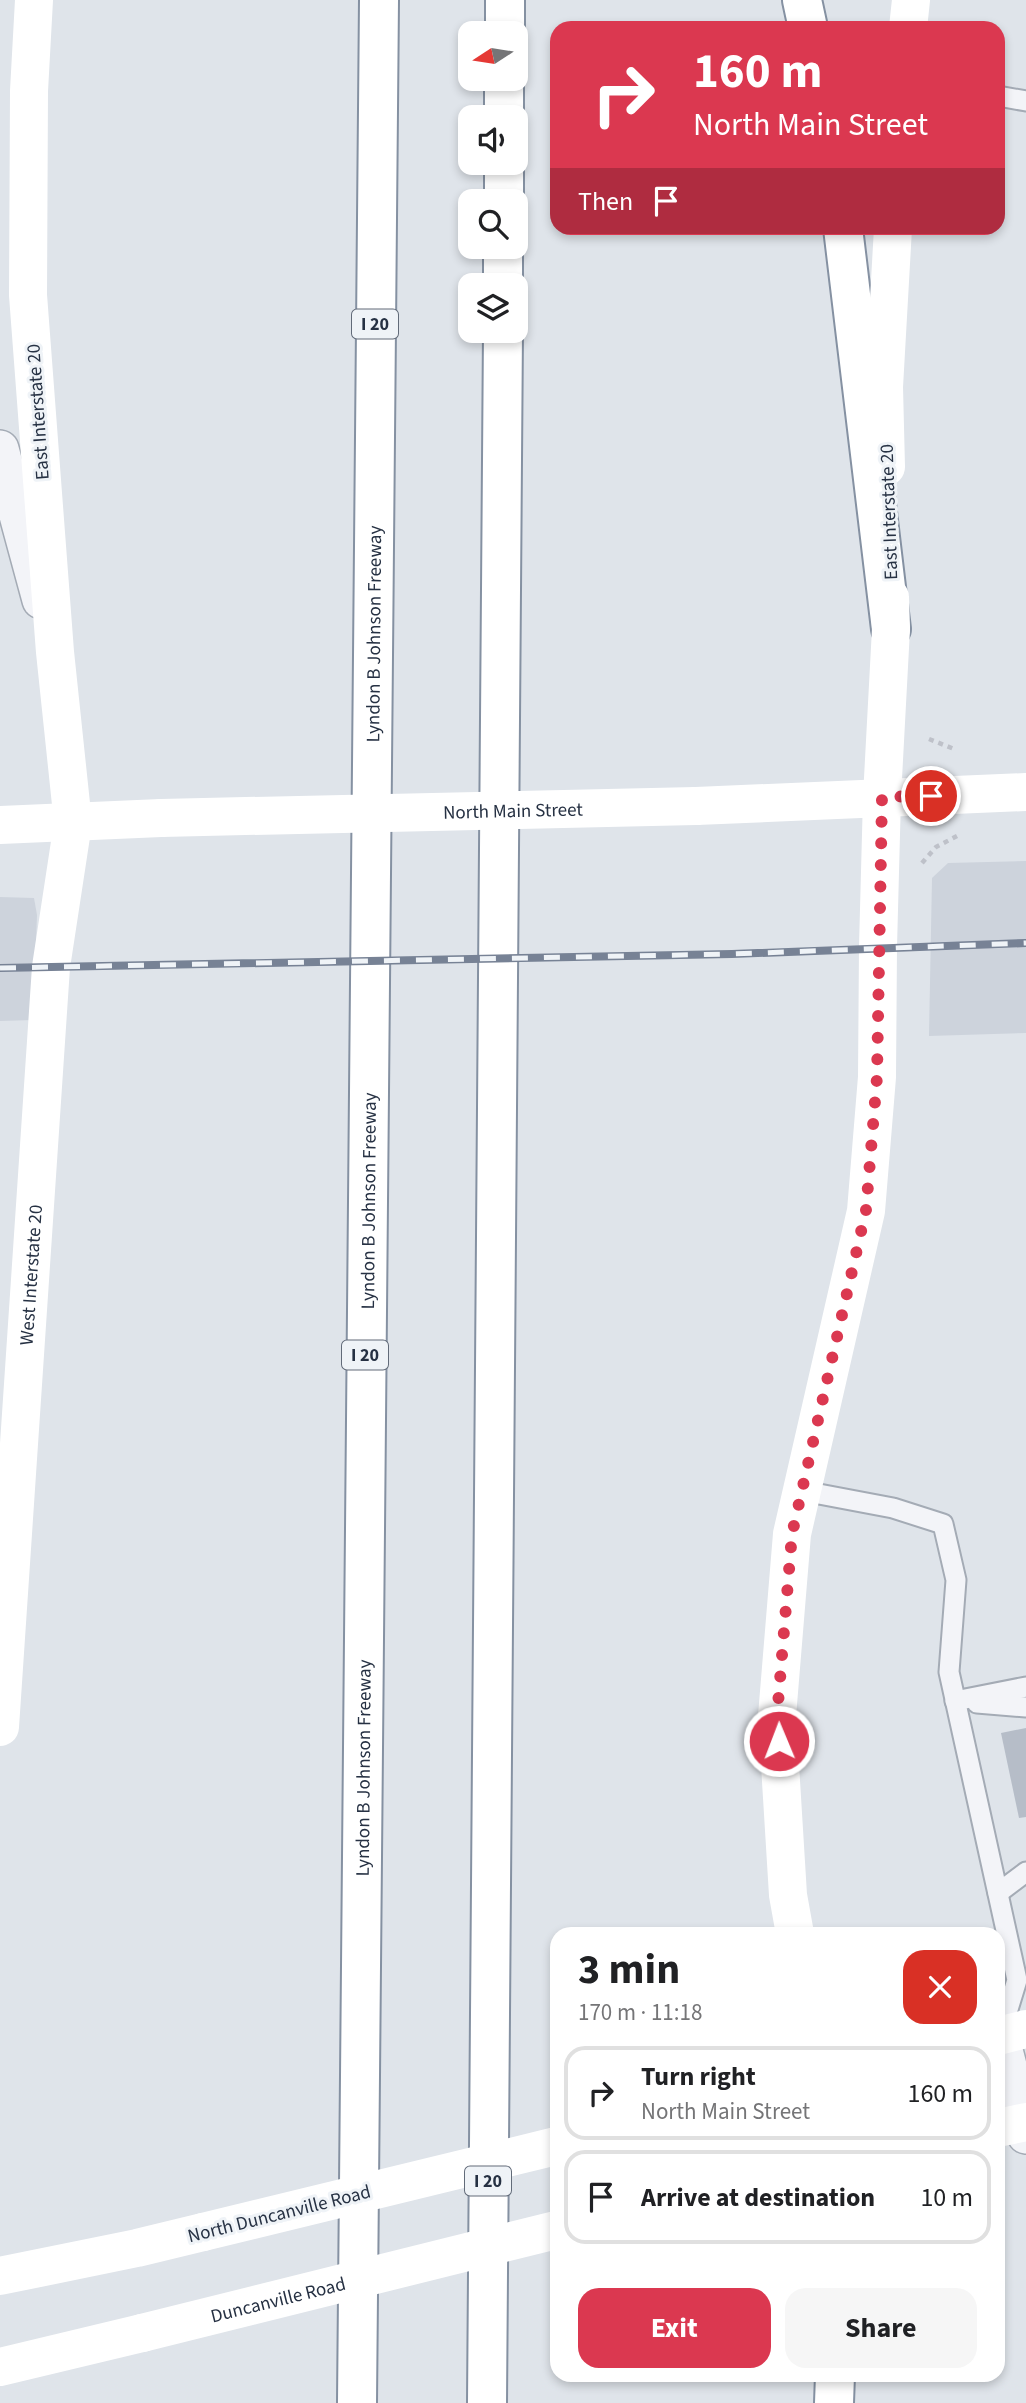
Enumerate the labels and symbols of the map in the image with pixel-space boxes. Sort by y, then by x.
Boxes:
north arrow [458,21,528,91]
road number: I 20 [352,310,398,338]
street label: East Interstate 20 [20,343,57,481]
street label: East Interstate 20 [874,443,905,580]
street label: Lyndon B Johnson Freeway [360,525,389,743]
pin [901,766,961,826]
street label: North Main Street [443,797,584,827]
street label: Lyndon B Johnson Freeway [355,1092,384,1310]
street label: West Interstate 20 [14,1204,50,1346]
road number: I 20 [342,1340,388,1370]
street label: Lyndon B Johnson Freeway [350,1659,379,1877]
position arrow [742,1704,816,1778]
road number: I 20 [465,2166,511,2196]
street label: North Duncanville Road [185,2179,374,2250]
street label: Duncanville Road [208,2271,349,2330]

